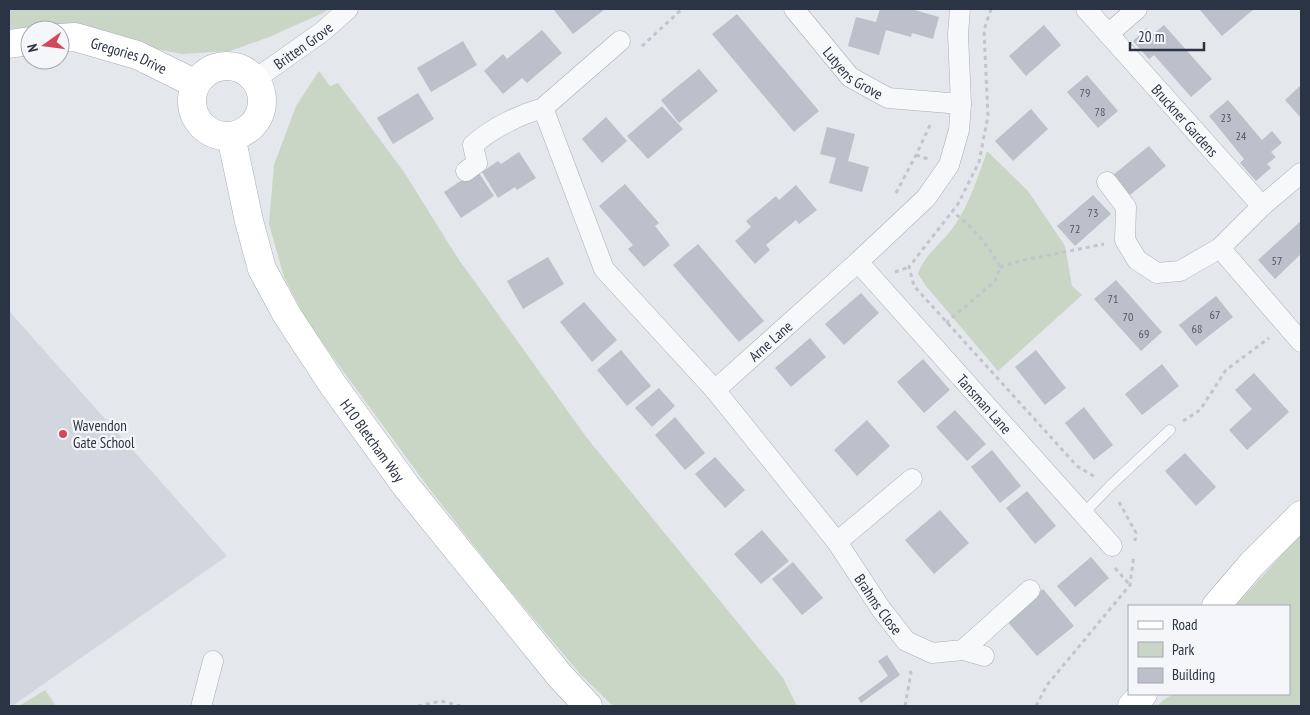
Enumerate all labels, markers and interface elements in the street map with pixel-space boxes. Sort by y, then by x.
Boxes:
street label: Britten Grove [270,18,337,73]
north arrow [20,20,70,70]
scale bar [1130,20,1204,52]
text: 20 m [1138,27,1164,46]
street label: Gregories Drive [89,33,170,78]
text: N [23,42,42,54]
street label: Lutyens Grove [819,43,887,103]
street label: Bruckner Gardens [1148,80,1223,160]
house number: 79 [1080,85,1090,100]
house number: 78 [1095,104,1105,119]
house number: 23 [1221,110,1231,125]
house number: 24 [1236,128,1247,143]
house number: 73 [1088,205,1098,220]
house number: 72 [1070,221,1080,236]
house number: 57 [1272,253,1282,268]
house number: 71 [1108,291,1118,306]
house number: 67 [1210,307,1220,322]
house number: 70 [1123,309,1133,324]
street label: Arne Lane [744,316,796,365]
house number: 68 [1192,321,1202,336]
house number: 69 [1139,326,1149,341]
street label: Tansman Lane [953,370,1016,437]
street label: H10 Bletcham Way [337,395,409,486]
place label: Wavendon Gate School [73,416,135,452]
marker: Wavendon Gate School [57,428,69,440]
street label: Brahms Close [851,570,907,638]
legend [1128,605,1290,695]
text: Road [1172,615,1198,634]
text: Park [1172,640,1194,659]
text: Building [1172,665,1215,684]

